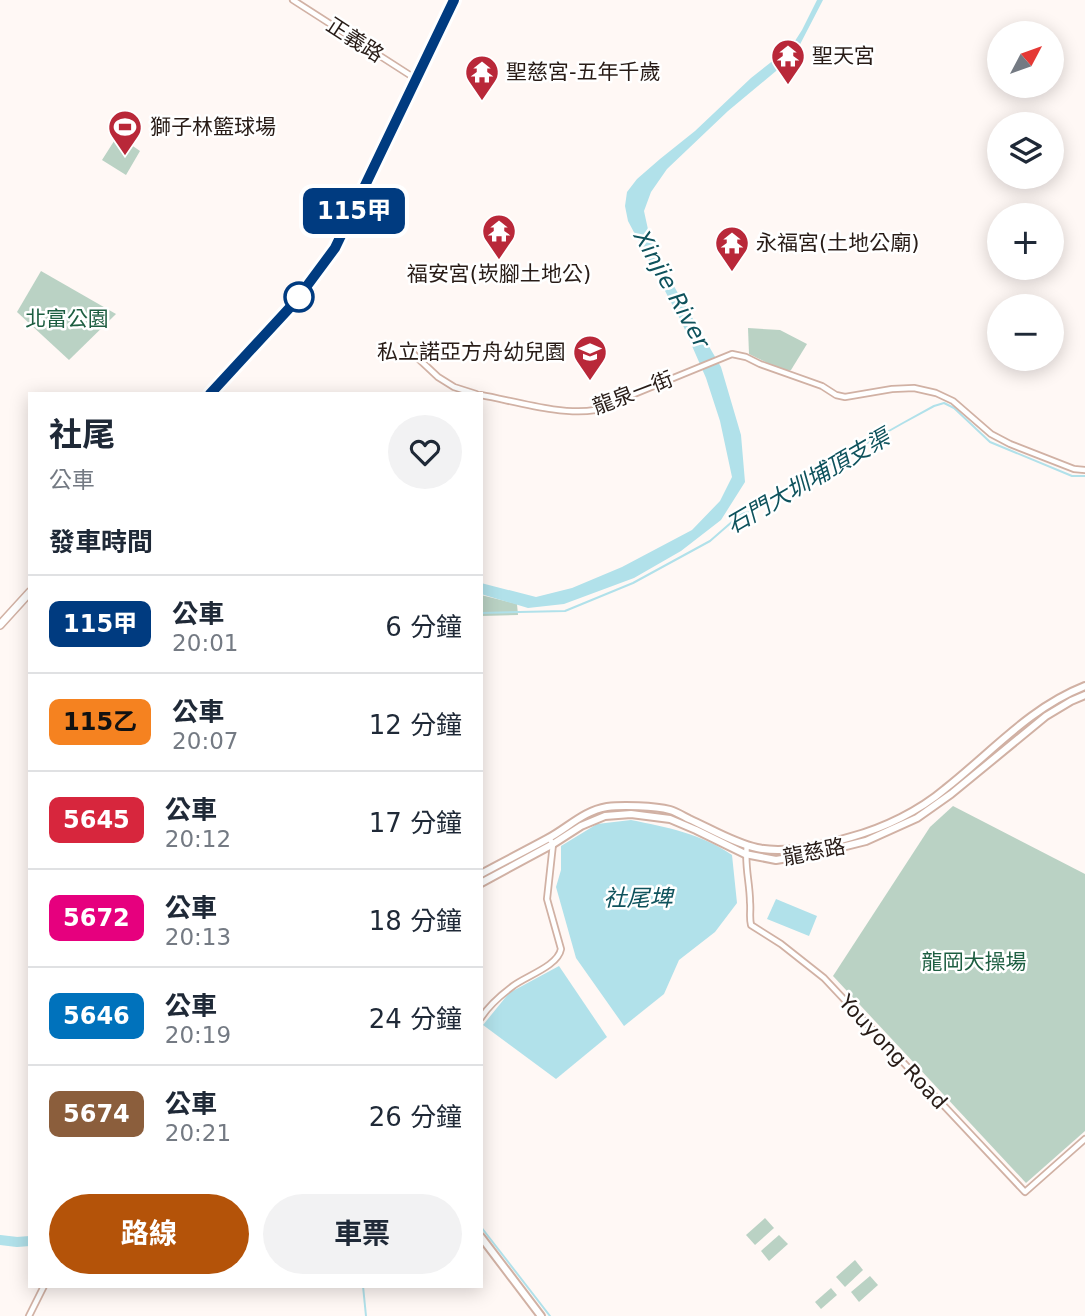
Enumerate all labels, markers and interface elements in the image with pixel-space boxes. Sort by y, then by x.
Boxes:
street label: 正義路 [322,13,388,67]
north arrow [987,21,1064,98]
map controls [987,21,1064,371]
temple icon: 聖天宮 [769,37,807,86]
place label: 聖天宮 [812,44,875,68]
temple icon: 聖慈宮-五年千歲 [463,53,501,102]
place label: 聖慈宮-五年千歲 [506,60,661,84]
sports icon: 獅子林籃球場 [106,108,144,157]
button: layers [987,112,1064,189]
place label: 獅子林籃球場 [150,115,276,139]
line badge: 115甲 [305,188,403,234]
text: 115甲 [317,197,391,225]
button: + [987,203,1064,280]
temple icon: 福安宮(崁腳土地公) [480,212,518,261]
temple icon: 永福宮(土地公廟) [713,224,751,273]
water label: Xinjie River [628,225,716,354]
place label: 永福宮(土地公廟) [756,231,919,255]
place label: 福安宮(崁腳土地公) [407,262,591,286]
unlabelled marker [284,282,314,312]
button: − [987,294,1064,371]
park label: 北富公園 [25,307,109,331]
school or university icon: 私立諾亞方舟幼兒園 [571,333,609,382]
place label: 私立諾亞方舟幼兒園 [377,340,566,364]
street label: 龍泉一街 [589,367,677,419]
text: 社尾 [49,415,115,454]
button: heart [388,415,462,489]
water label: 石門大圳埔頂支渠 [722,422,897,538]
text: 公車 [49,467,95,493]
text: 發車時間 [49,527,153,557]
text: 公車 [172,599,224,629]
text: 115甲 [63,610,137,638]
text: 6 分鐘 [385,612,462,642]
text: 20:01 [172,630,238,656]
text: 公車 [172,697,224,727]
text: 115乙 [63,708,137,736]
text: 12 分鐘 [369,710,462,740]
text: 20:07 [172,728,238,754]
text: 公車 [165,795,217,825]
text: 5645 [63,806,130,834]
text: 17 分鐘 [369,808,462,838]
text: 20:12 [165,826,231,852]
street label: 龍慈路 [781,834,847,870]
water label: 社尾埤 [604,885,676,911]
text: 公車 [165,893,217,923]
text: 5672 [63,904,130,932]
text: 18 分鐘 [369,906,462,936]
text: 20:13 [165,924,231,950]
park label: 龍岡大操場 [922,950,1027,974]
street label: Youyong Road [833,989,952,1114]
text: 公車 [165,991,217,1021]
text: 5646 [63,1002,130,1030]
text: 24 分鐘 [369,1004,462,1034]
text: 20:19 [165,1022,231,1048]
text: 公車 [165,1089,217,1119]
text: 5674 [63,1100,130,1128]
text: 26 分鐘 [369,1102,462,1132]
text: 20:21 [165,1120,231,1146]
button: 路線 [49,1194,249,1274]
button: 車票 [263,1194,462,1274]

